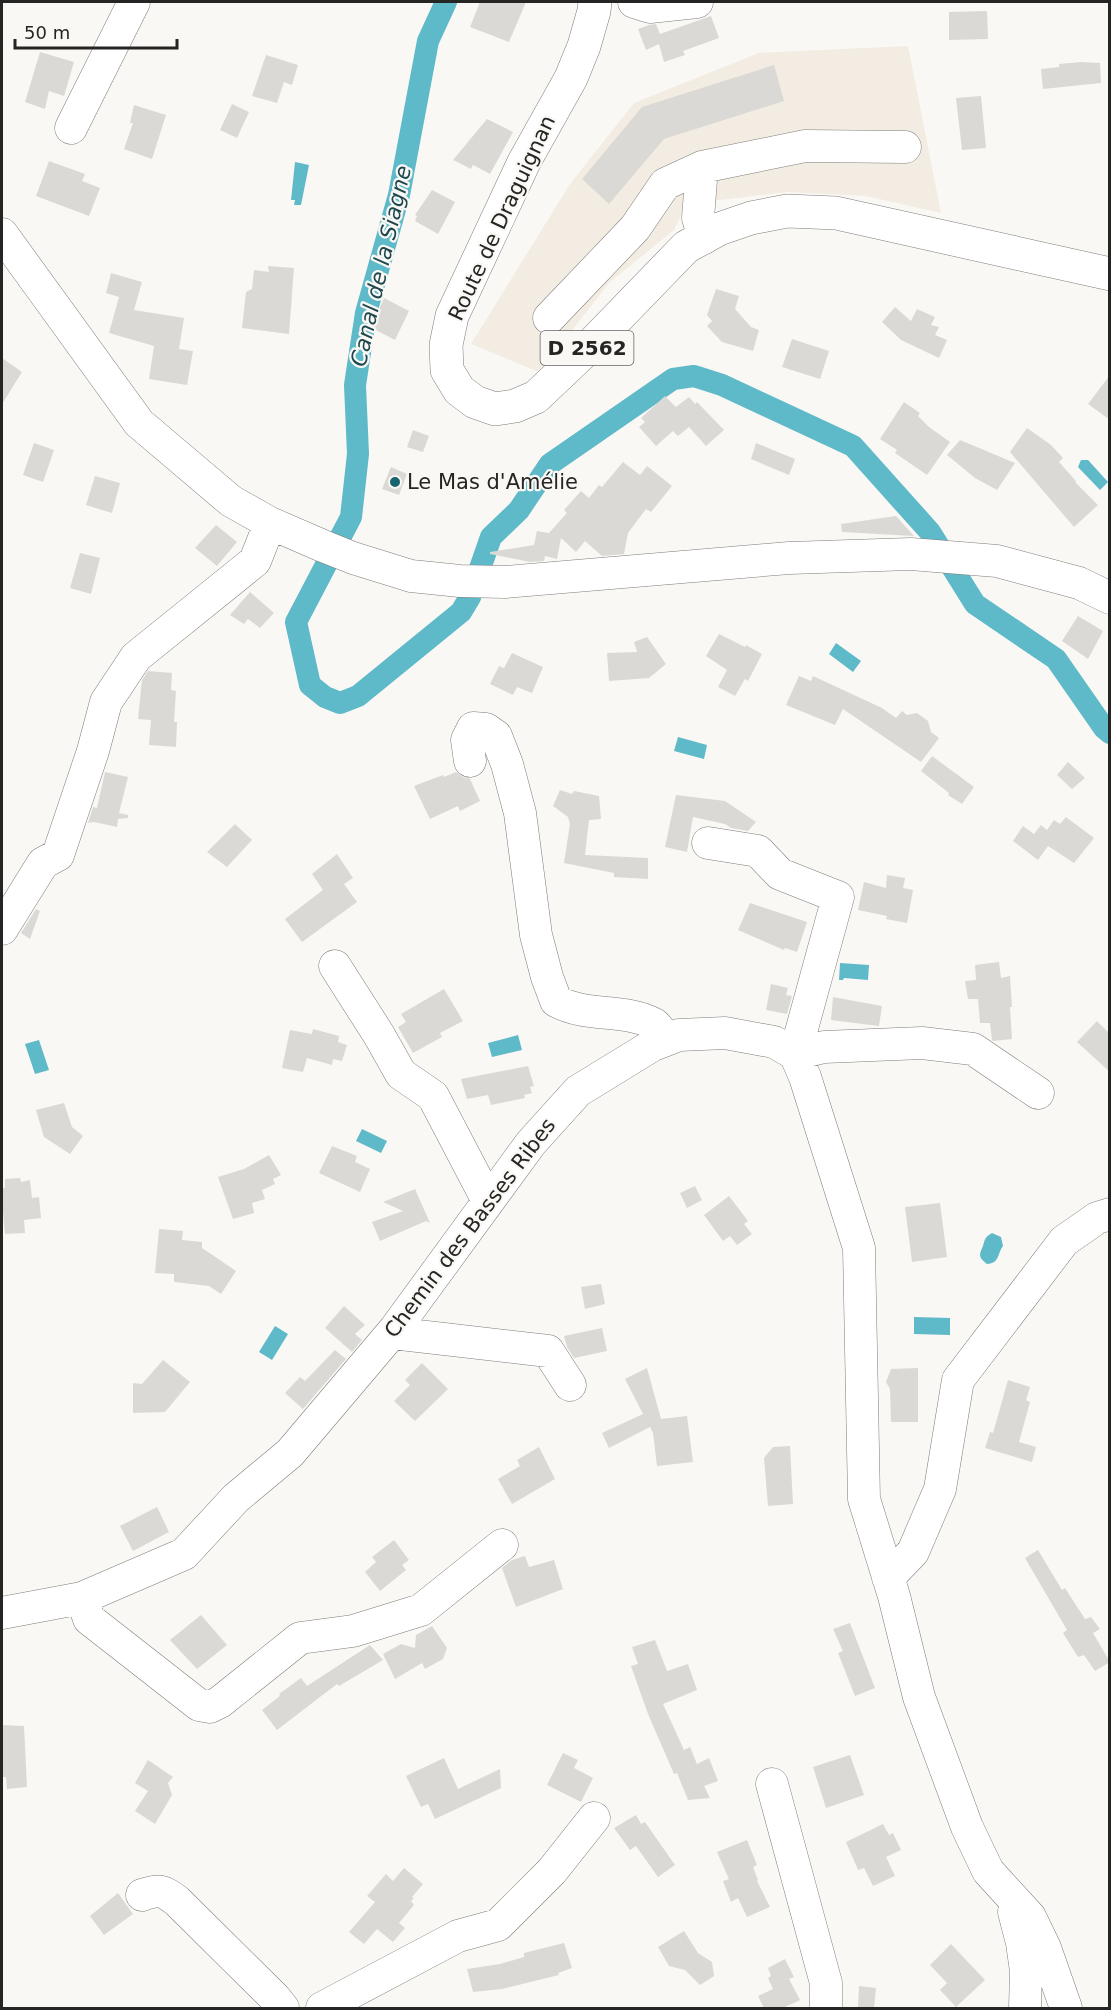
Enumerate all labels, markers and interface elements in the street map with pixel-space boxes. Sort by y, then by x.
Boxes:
scale bar [15,12,177,50]
text: 50 m [24,22,70,43]
street label: Route de Draguignan [444,112,560,324]
water label: Canal de la Siagne [346,163,416,369]
road number: D 2562 [540,331,634,365]
place label: Le Mas d'Amélie [407,470,578,494]
marker: Le Mas d'Amélie [388,475,402,489]
street label: Chemin des Basses Ribes [380,1114,560,1342]

